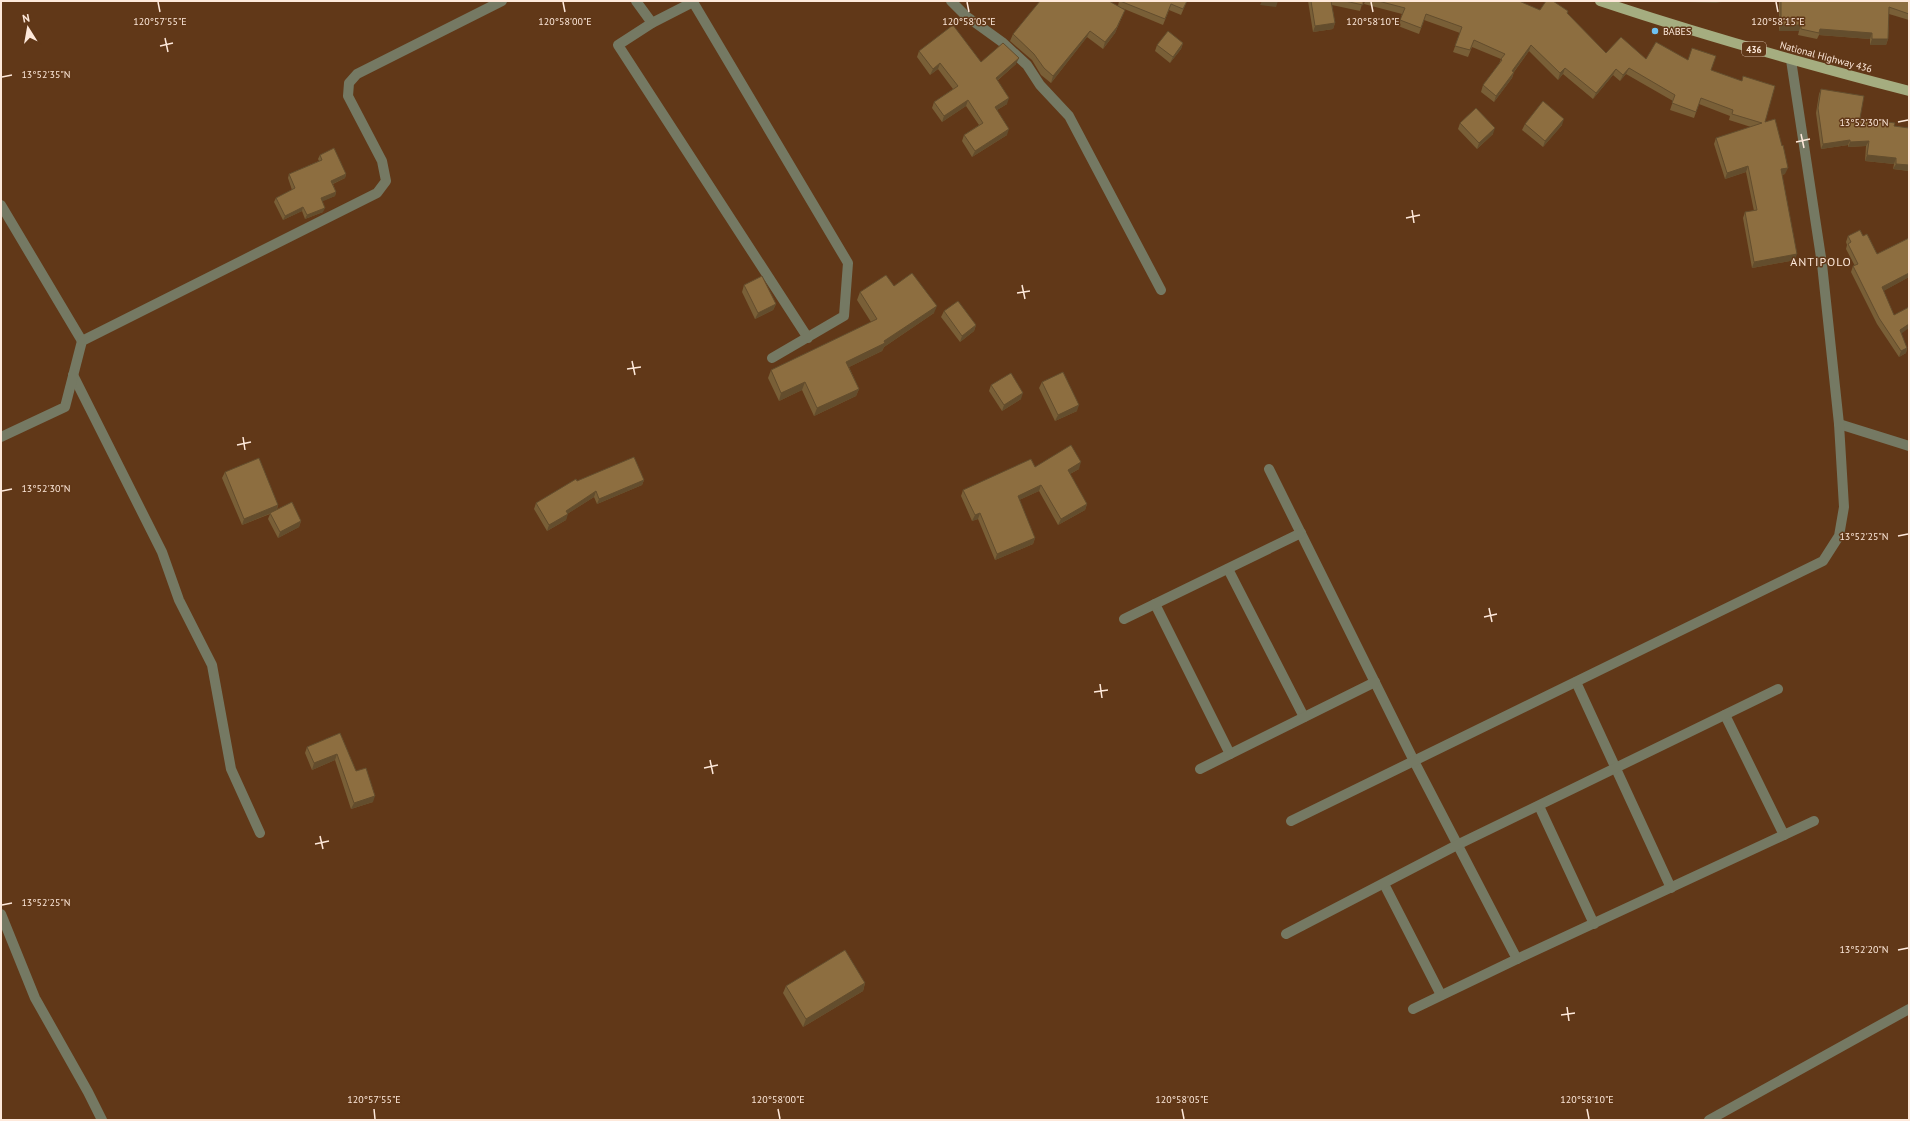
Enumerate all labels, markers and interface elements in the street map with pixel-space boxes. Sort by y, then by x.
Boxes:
north arrow [8,8,48,48]
text: N [21,11,31,26]
text: 120°57'55"E [133,15,187,28]
text: 120°58'00"E [538,15,592,28]
text: 120°58'05"E [942,15,996,28]
text: 120°58'10"E [1346,15,1400,28]
text: 120°58'15"E [1751,15,1805,28]
place label: BABES [1663,25,1691,38]
marker: BABES [1650,26,1660,36]
street label: National Highway 436 [1778,38,1874,76]
road number: 436 [1742,42,1766,56]
text: 13°52'35"N [21,68,71,81]
text: 13°52'30"N [1839,116,1889,129]
district label: ANTIPOLO [1790,254,1852,269]
text: 13°52'30"N [21,482,71,495]
text: 13°52'25"N [1839,530,1889,543]
text: 13°52'25"N [21,896,71,909]
text: 13°52'20"N [1839,943,1889,956]
text: 120°57'55"E [347,1093,401,1106]
text: 120°58'00"E [751,1093,805,1106]
text: 120°58'05"E [1155,1093,1209,1106]
text: 120°58'10"E [1560,1093,1614,1106]

